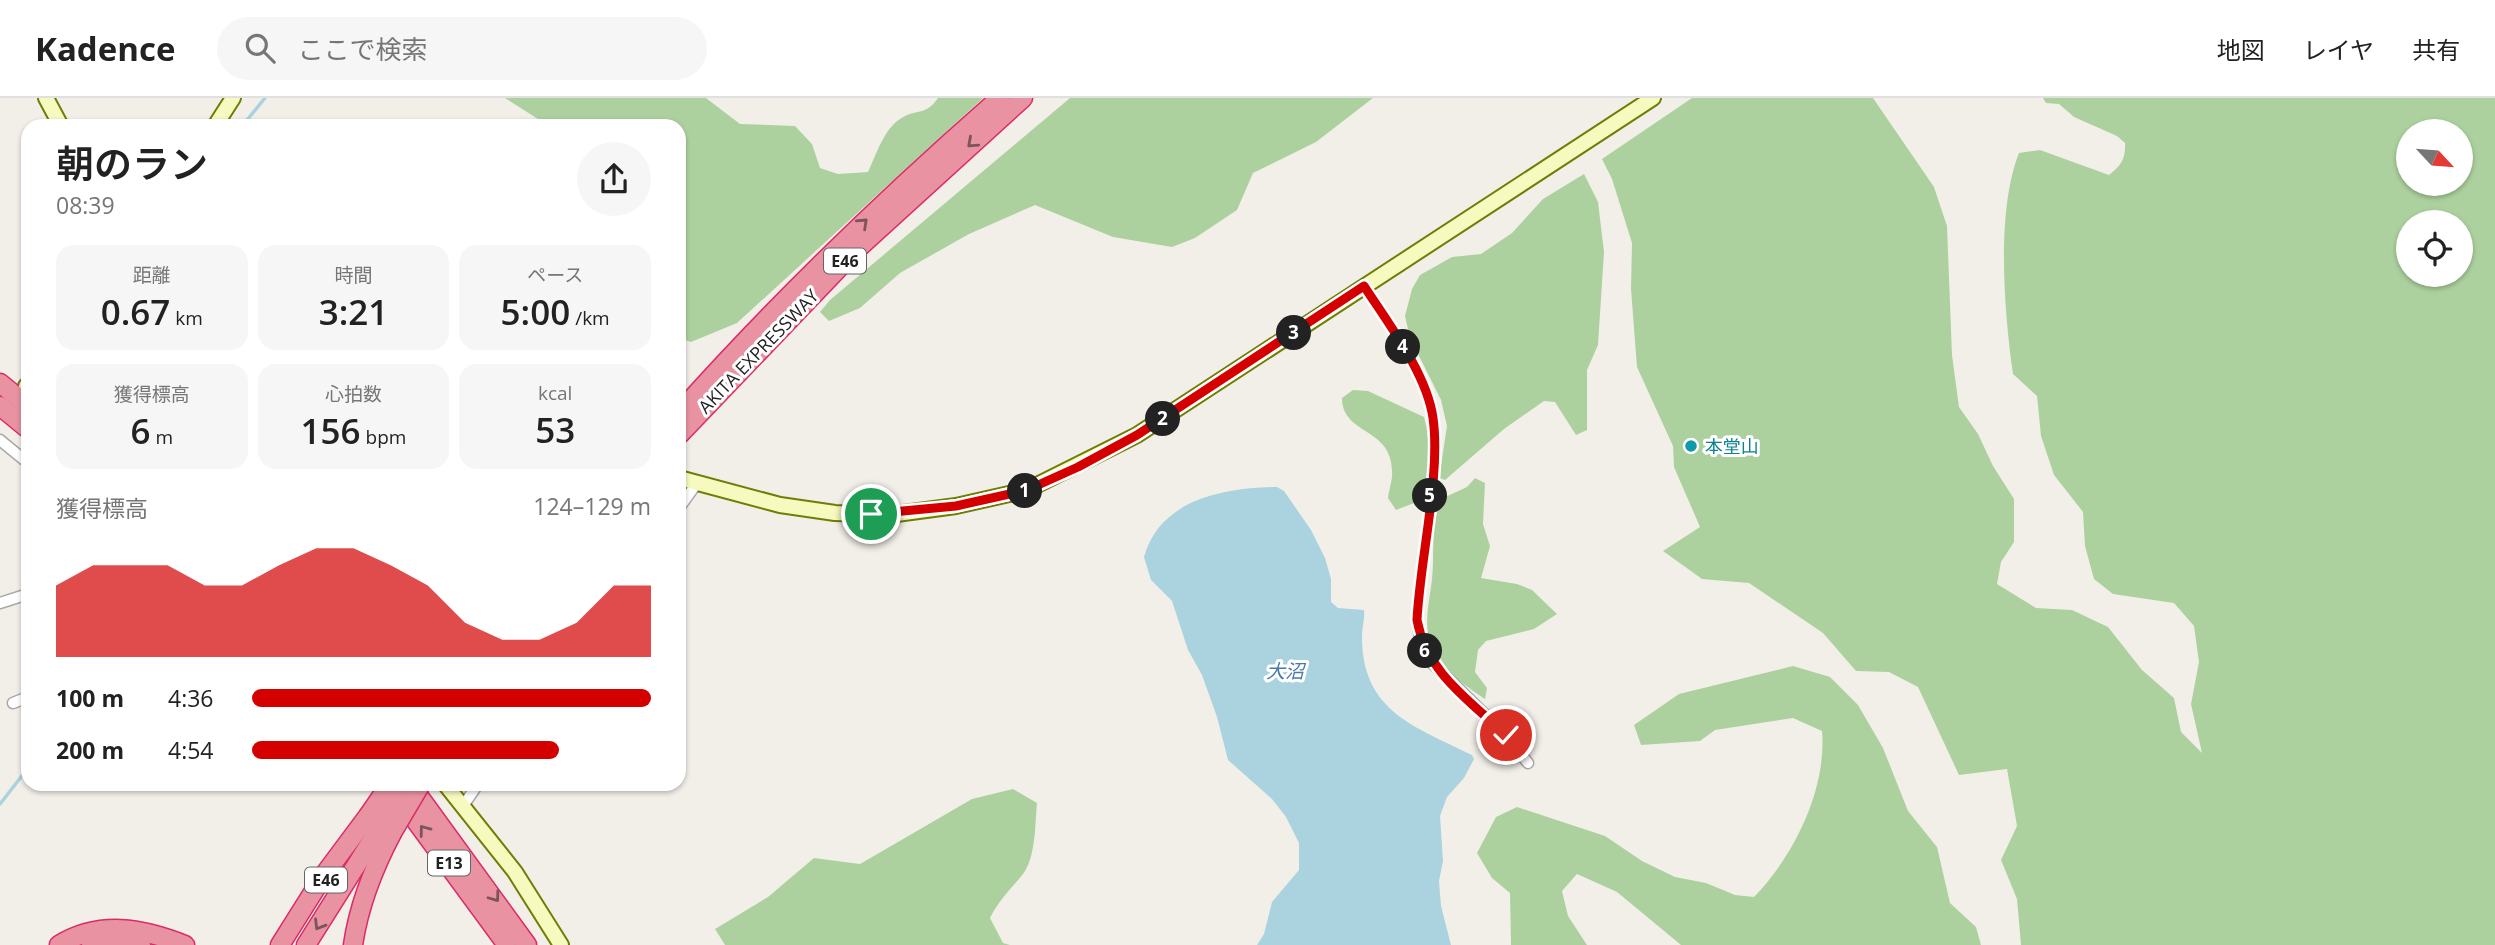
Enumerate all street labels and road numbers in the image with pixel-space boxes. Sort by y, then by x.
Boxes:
road number: E46 [824,248,866,274]
street label: AKITA EXPRESSWAY [693,283,824,418]
road number: E13 [428,850,470,876]
road number: E46 [305,867,347,892]

